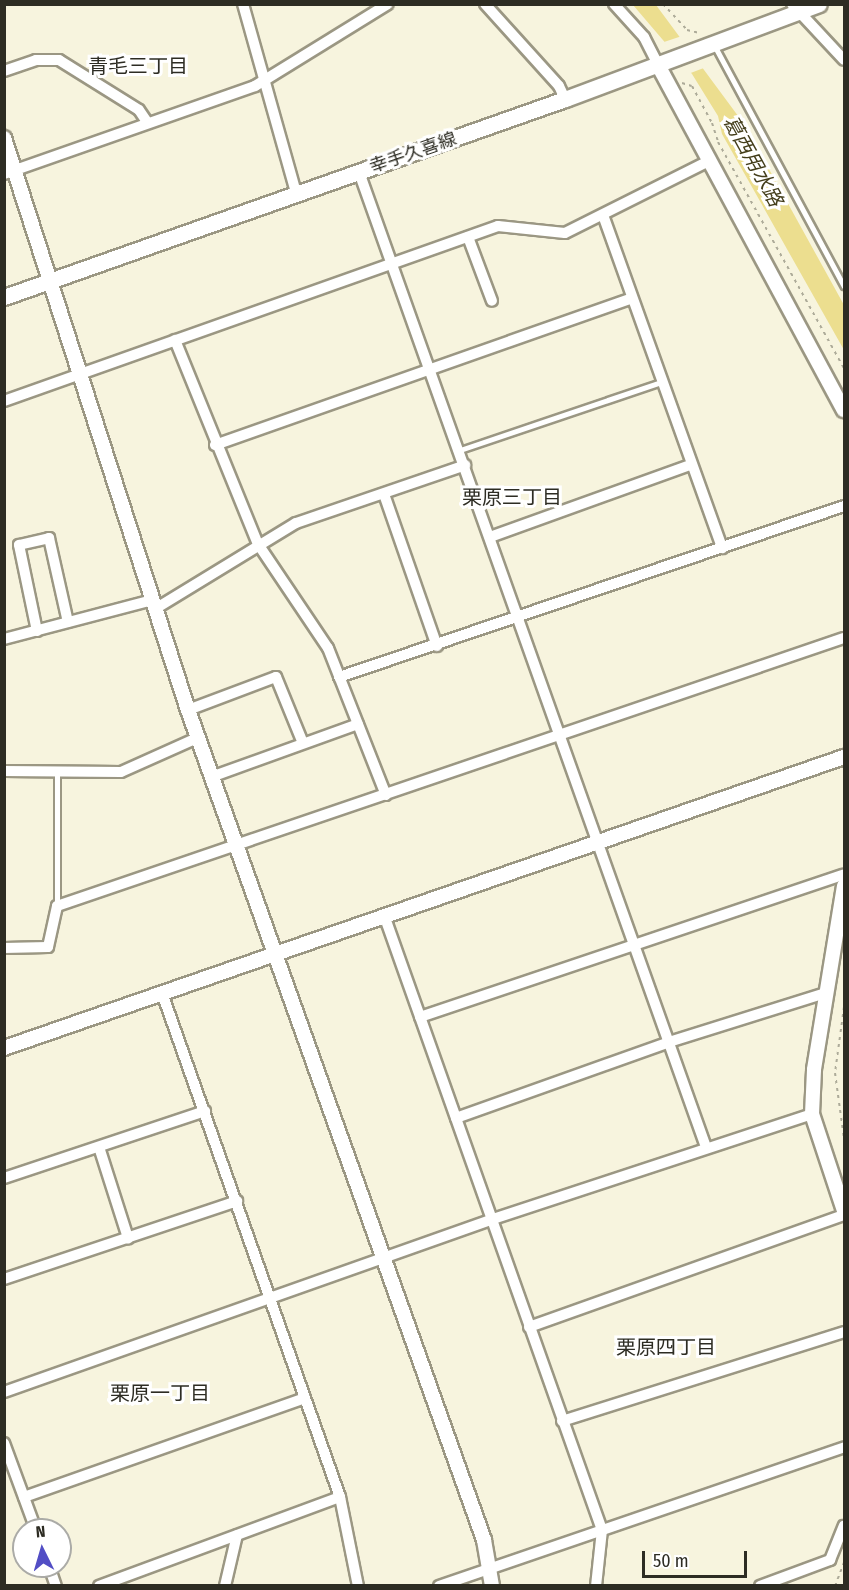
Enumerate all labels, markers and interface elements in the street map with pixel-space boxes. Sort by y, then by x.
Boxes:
district label: 青毛三丁目 [88,54,188,78]
water label: 葛西用水路 [718,111,788,211]
street label: 幸手久喜線 [367,128,459,178]
district label: 栗原三丁目 [462,485,562,509]
district label: 栗原四丁目 [616,1335,716,1359]
district label: 栗原一丁目 [110,1381,210,1405]
north arrow [12,1518,72,1578]
text: N [35,1522,46,1541]
scale bar [645,1539,750,1577]
text: 50 m [653,1550,689,1572]

